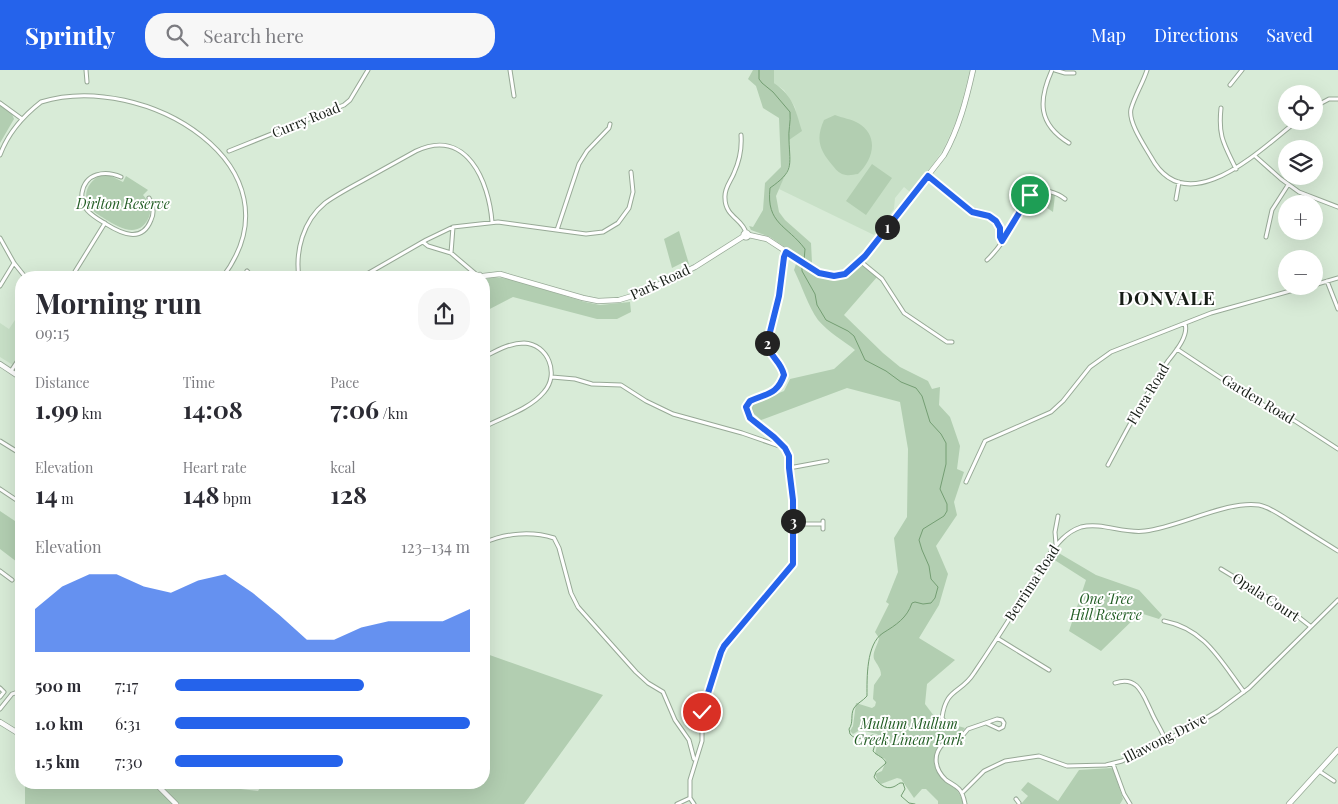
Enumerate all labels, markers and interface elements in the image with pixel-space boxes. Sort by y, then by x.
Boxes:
search box [145,13,495,58]
text: Sprintly [25,19,115,51]
icon: search [163,21,191,49]
text: Search here [203,22,304,48]
text: Map [1091,23,1126,47]
text: Directions [1154,23,1238,47]
text: Saved [1266,23,1313,47]
map controls [1278,85,1323,295]
button: locate [1278,85,1323,130]
street label: Curry Road [269,97,343,142]
button: layers [1278,140,1323,185]
pin [1009,174,1051,216]
icon: arrive [1016,181,1044,209]
park label: Dirlton Reserve [75,194,170,213]
button: + [1278,195,1323,240]
pin: 1 [874,214,900,240]
text: 1 [885,218,890,237]
button: − [1278,250,1323,295]
street label: Park Road [627,259,693,304]
text: Morning run [35,284,202,321]
district label: DONVALE [1118,284,1216,310]
button: share [418,288,470,340]
text: 09:15 [35,322,69,343]
pin: 2 [754,330,780,356]
text: 2 [764,334,771,353]
street label: Flora Road [1122,360,1173,428]
street label: Garden Road [1218,369,1298,428]
text: Distance [35,373,90,392]
text: Time [183,373,215,392]
text: Pace [330,373,359,392]
text: 1.99 [35,392,79,425]
text: 14:08 [183,392,243,425]
text: 7:06 [330,392,379,425]
text: km [79,404,102,423]
text: /km [379,404,408,423]
text: Elevation [35,458,93,477]
text: Heart rate [183,458,247,477]
text: kcal [330,458,355,477]
text: 14 [35,477,58,510]
text: 148 [183,477,219,510]
text: 128 [330,477,367,510]
text: m [58,489,74,508]
text: bpm [219,489,251,508]
pin: 3 [780,508,806,534]
text: 3 [790,512,797,531]
text: Elevation [35,536,102,557]
text: 123–134 m [401,536,470,557]
street label: Berrima Road [1000,541,1063,624]
street label: Opala Court [1229,568,1304,626]
park label: One Tree Hill Reserve [1069,589,1142,624]
text: 500 m [35,675,81,696]
text: 7:17 [115,675,138,696]
pin [681,691,723,733]
icon: check [688,698,716,726]
street label: Illawong Drive [1120,708,1210,767]
text: 1.0 km [35,713,83,734]
text: 6:31 [115,713,141,734]
park label: Mullum Mullum Creek Linear Park [854,714,964,749]
text: 1.5 km [35,751,80,772]
text: 7:30 [115,751,143,772]

